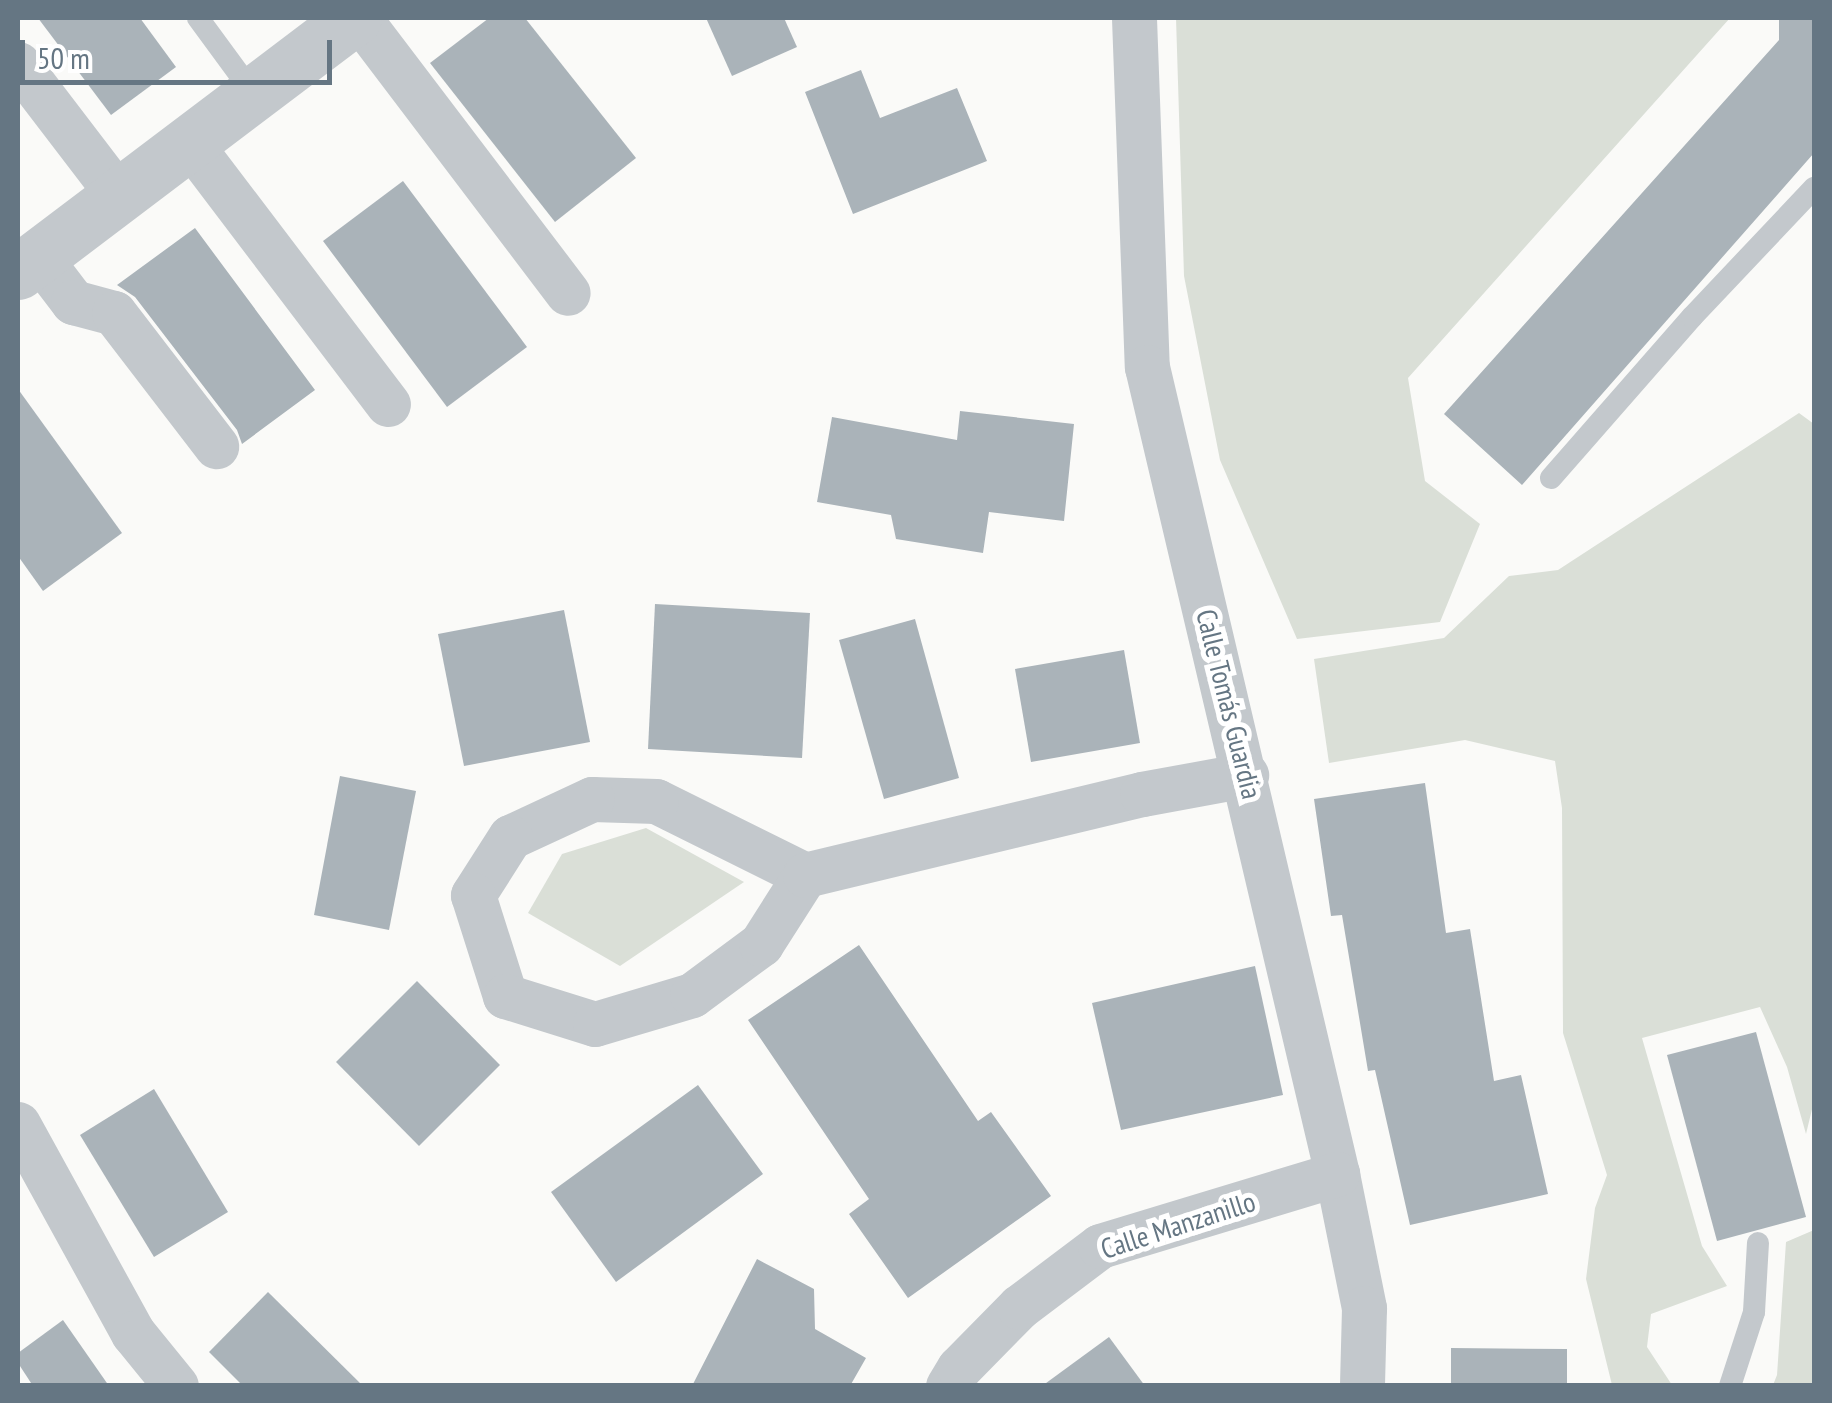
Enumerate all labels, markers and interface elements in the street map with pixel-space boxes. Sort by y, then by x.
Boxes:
scale bar [25,20,338,82]
text: 50 m [37,38,90,77]
street label: Calle Tomás Guardia [1189,605,1269,803]
street label: Calle Manzanillo [1097,1184,1259,1266]

